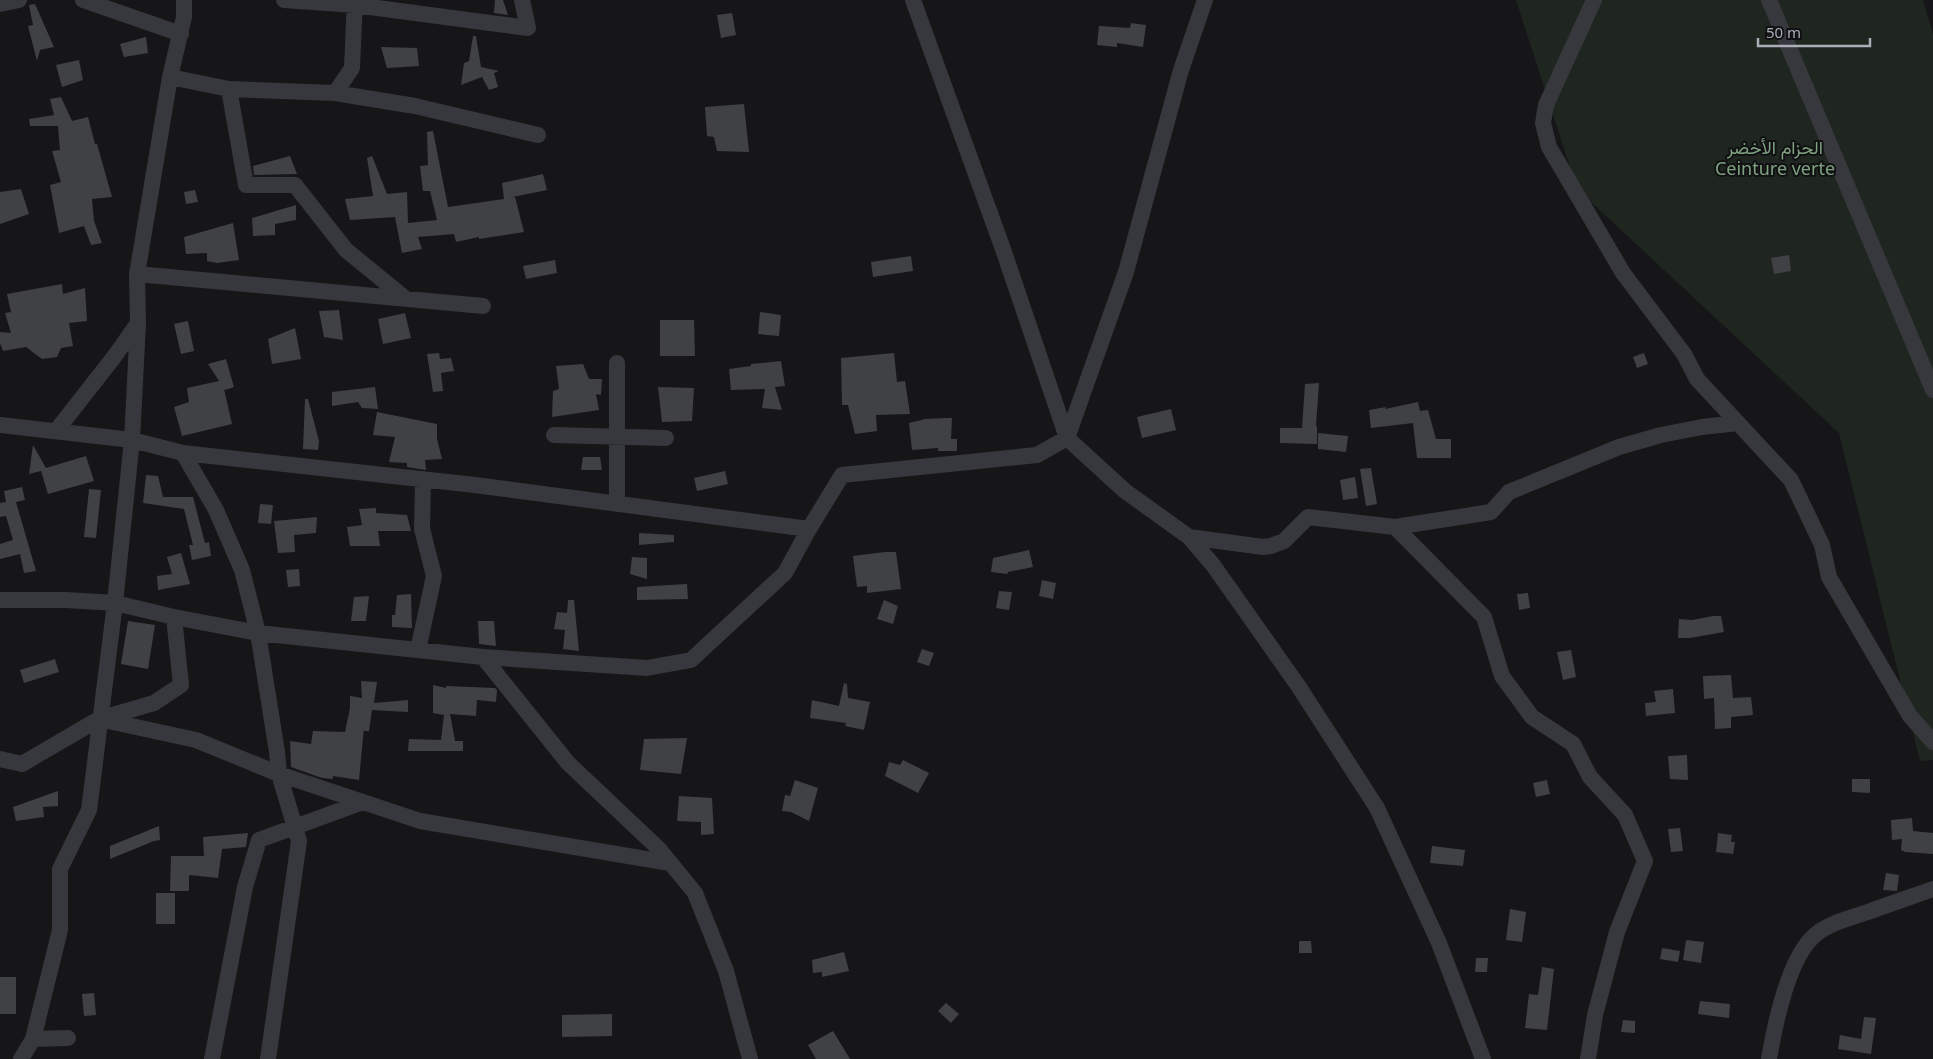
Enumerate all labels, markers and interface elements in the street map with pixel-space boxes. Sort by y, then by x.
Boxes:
scale bar [1758,15,1870,47]
text: 50 m [1766,22,1801,42]
park label: الحزام الأخضر Ceinture verte [1715,135,1835,180]

